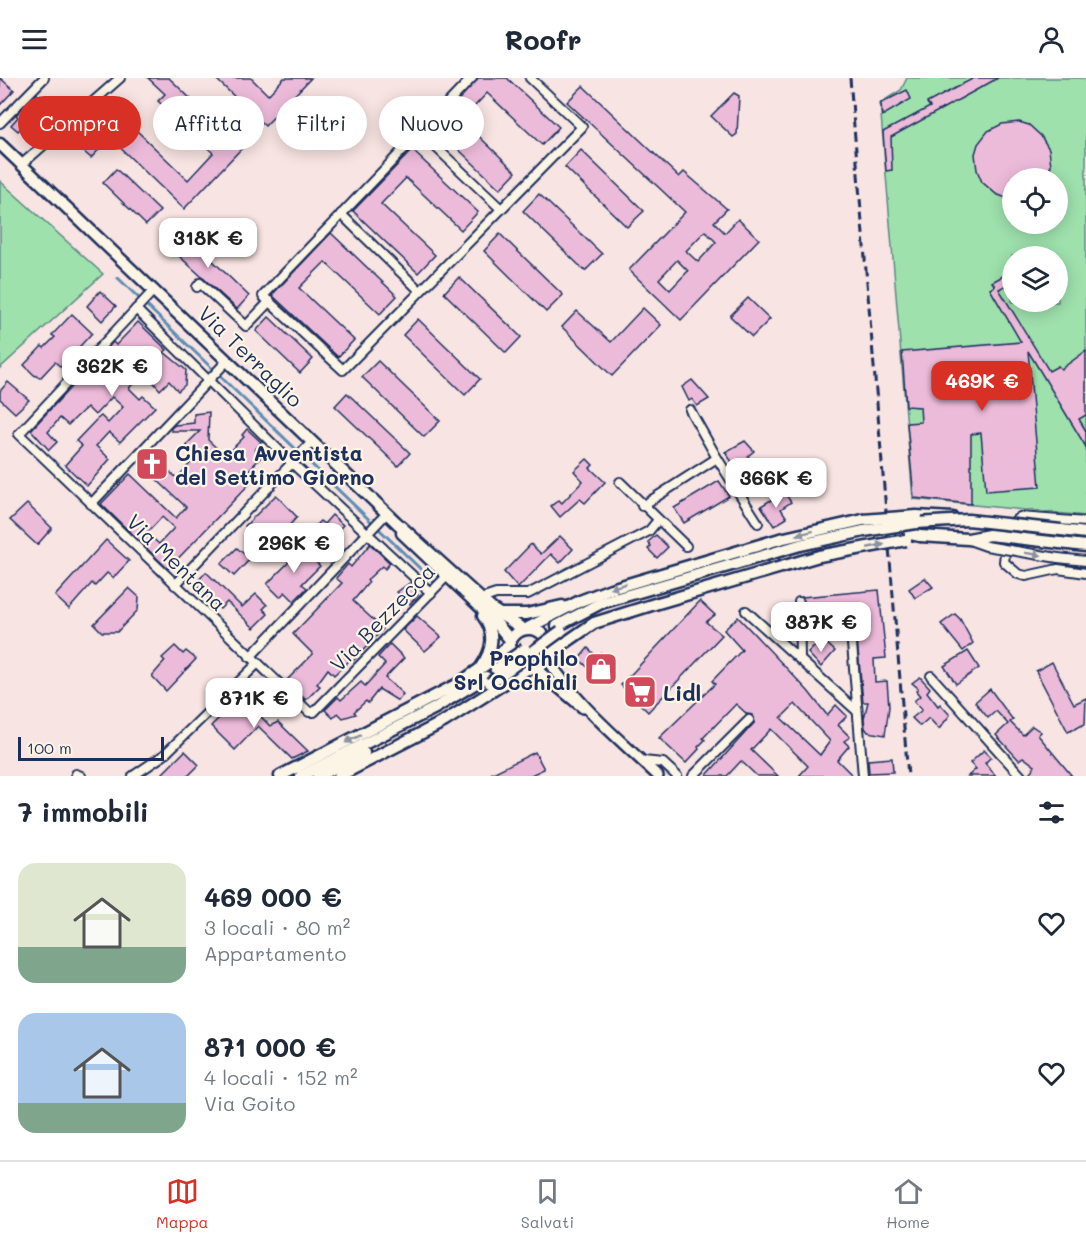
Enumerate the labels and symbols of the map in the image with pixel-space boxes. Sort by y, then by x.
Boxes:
pin: 318K € [159,218,257,269]
street label: Via Terraglio [193,299,309,413]
pin: 362K € [63,346,161,397]
pin: 469K € [933,361,1031,412]
place label: Chiesa Avventista del Settimo Giorno [175,439,374,490]
church icon: Chiesa Avventista del Settimo Giorno [134,446,170,482]
pin: 366K € [727,458,825,509]
street label: Via Mentana [122,508,232,616]
pin: 296K € [245,523,343,574]
one-way arrow [796,528,815,538]
one-way arrow [867,541,886,550]
one-way arrow [1024,549,1043,558]
street label: Via Bezzecca [324,557,440,677]
one-way arrow [609,582,627,591]
pin: 387K € [772,602,870,653]
place label: Prophilo Srl Occhiali [454,644,578,695]
shop icon: Prophilo Srl Occhiali [583,651,619,687]
supermarket icon: Lidl [622,674,658,710]
pin: 871K € [205,678,303,729]
place label: Lidl [663,679,701,706]
scale bar [18,734,164,762]
one-way arrow [344,735,361,744]

